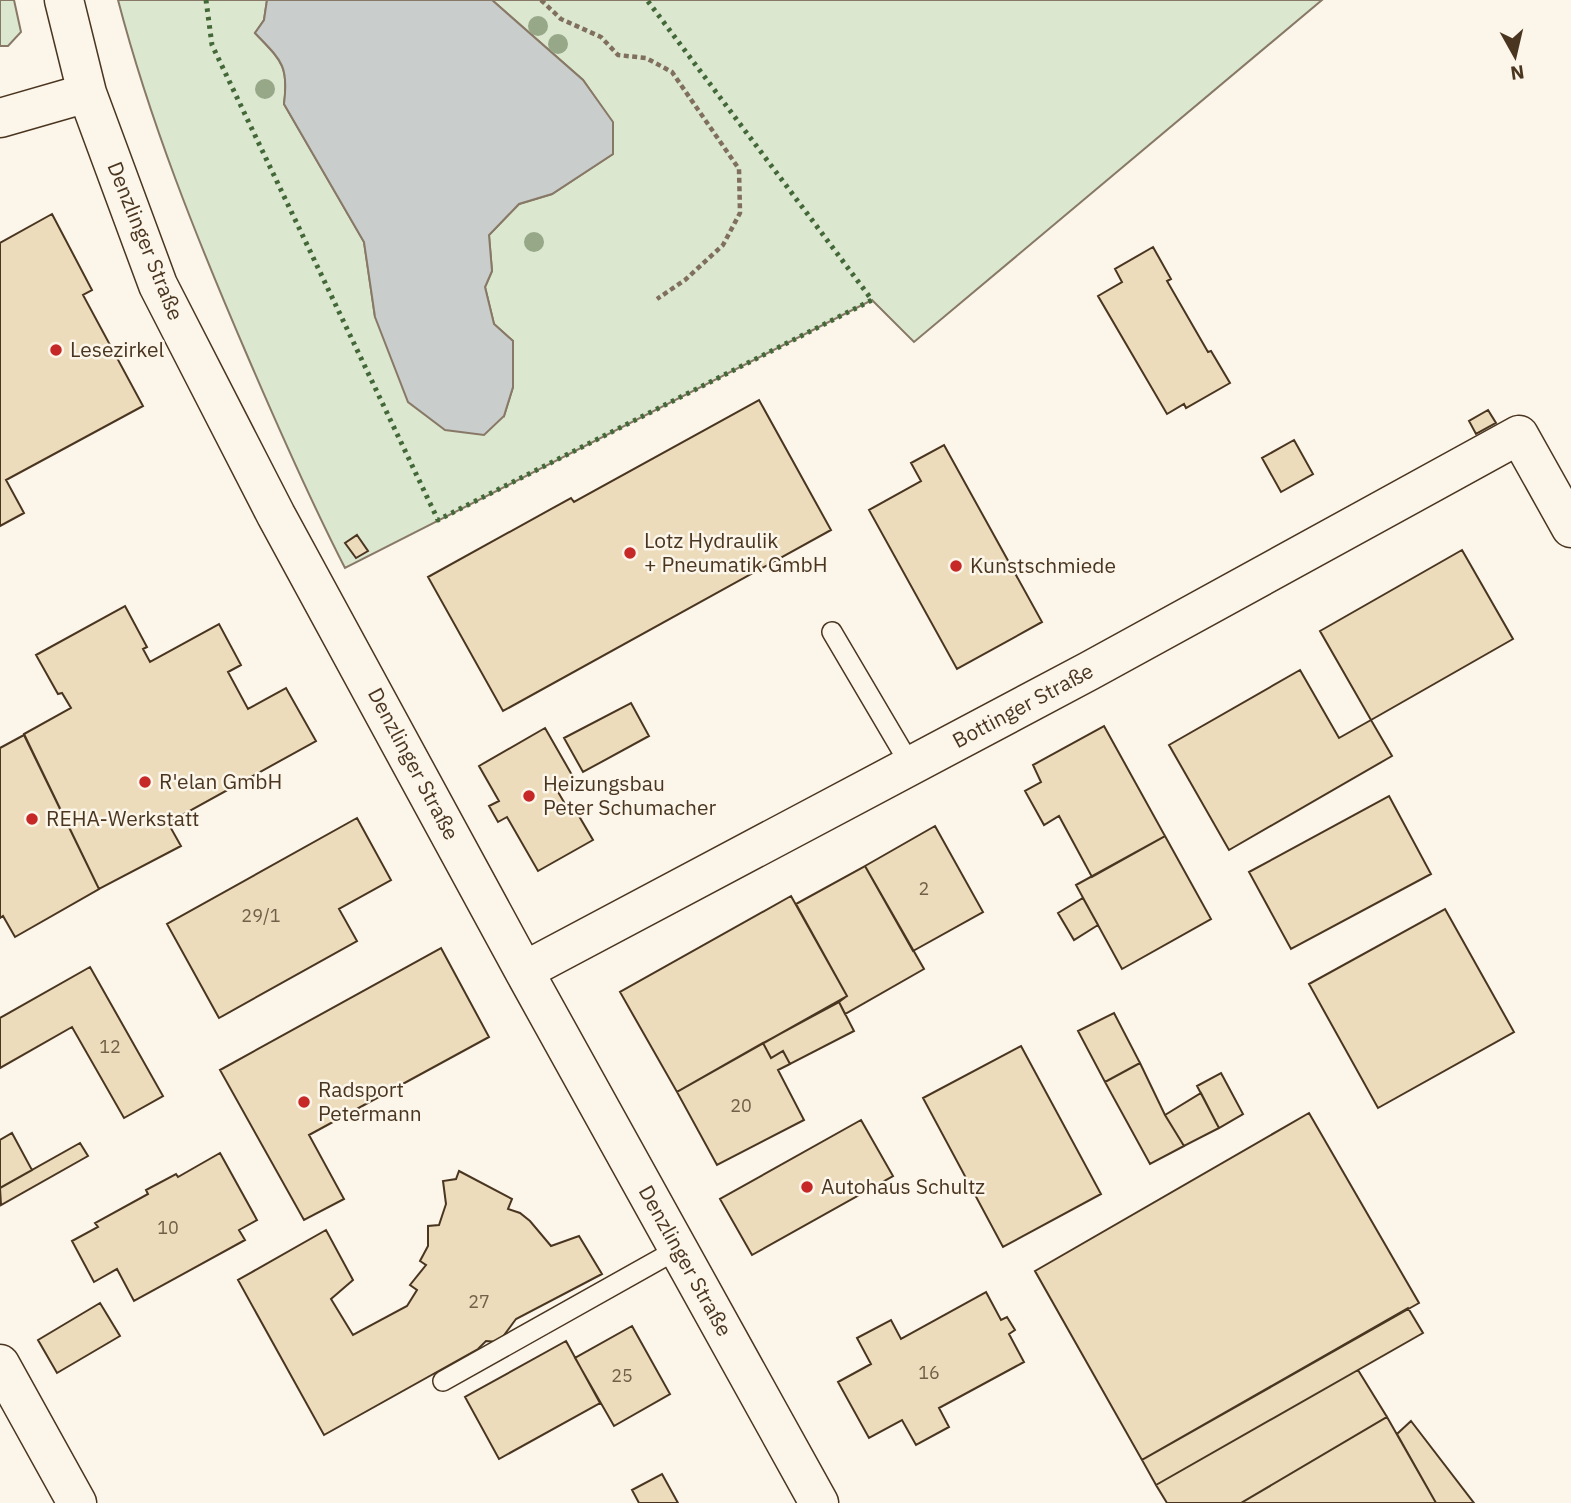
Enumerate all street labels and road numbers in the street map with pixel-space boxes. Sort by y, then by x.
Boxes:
street label: Denzlinger Straße [101,157,191,324]
street label: Bottinger Straße [947,656,1098,754]
street label: Denzlinger Straße [362,682,466,845]
street label: Denzlinger Straße [633,1180,739,1341]

